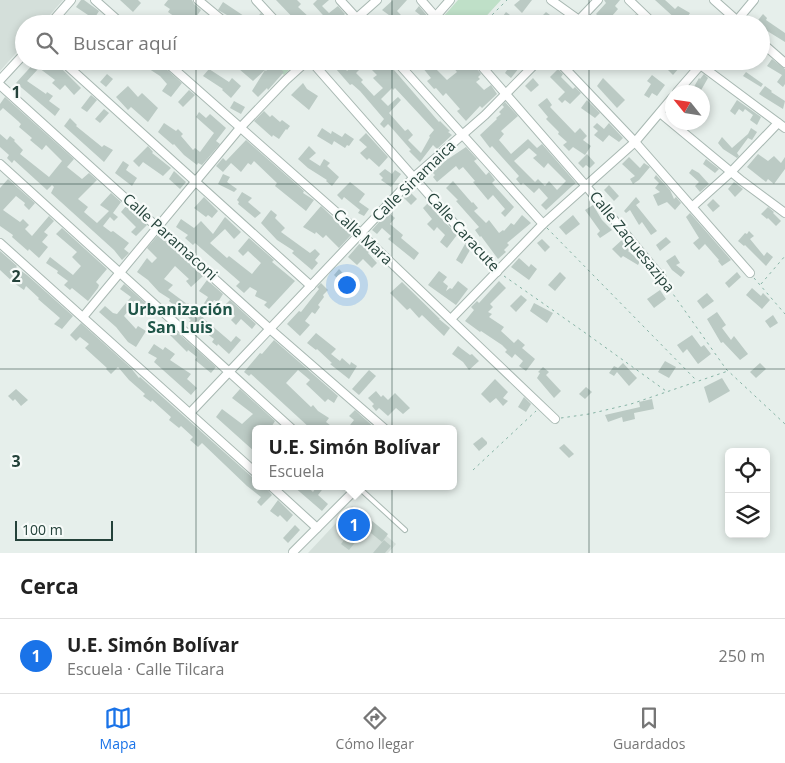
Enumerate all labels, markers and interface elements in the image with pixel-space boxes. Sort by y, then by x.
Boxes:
search box [15,15,770,70]
icon: search [33,29,61,57]
text: Buscar aquí [73,30,177,56]
text: 1 [11,81,21,103]
north arrow [665,85,710,130]
street label: Calle Sinamaica [367,135,459,225]
street label: Calle Zaquesazipa [586,186,680,296]
street label: Calle Caracute [423,187,505,275]
street label: Calle Paramaconi [119,188,222,284]
street label: Calle Mara [330,204,398,269]
text: 2 [11,265,21,287]
your location [334,272,360,298]
district label: Urbanización San Luis [127,298,233,338]
popup [252,425,457,490]
text: U.E. Simón Bolívar [269,434,440,460]
map controls [725,448,770,538]
button: locate [725,448,770,493]
text: 3 [11,450,21,472]
text: Escuela [269,460,324,482]
button: layers [725,493,770,538]
pin: 1 [338,506,370,544]
scale bar [15,518,112,541]
text: 100 m [22,520,63,539]
text: Cerca [20,572,79,600]
text: U.E. Simón Bolívar [67,632,239,658]
text: 1 [31,645,41,667]
text: 250 m [719,645,765,667]
text: Escuela · Calle Tilcara [67,658,224,680]
tab: Mapa [100,704,136,753]
tab: Cómo llegar [336,704,414,753]
tab: Guardados [613,704,685,753]

